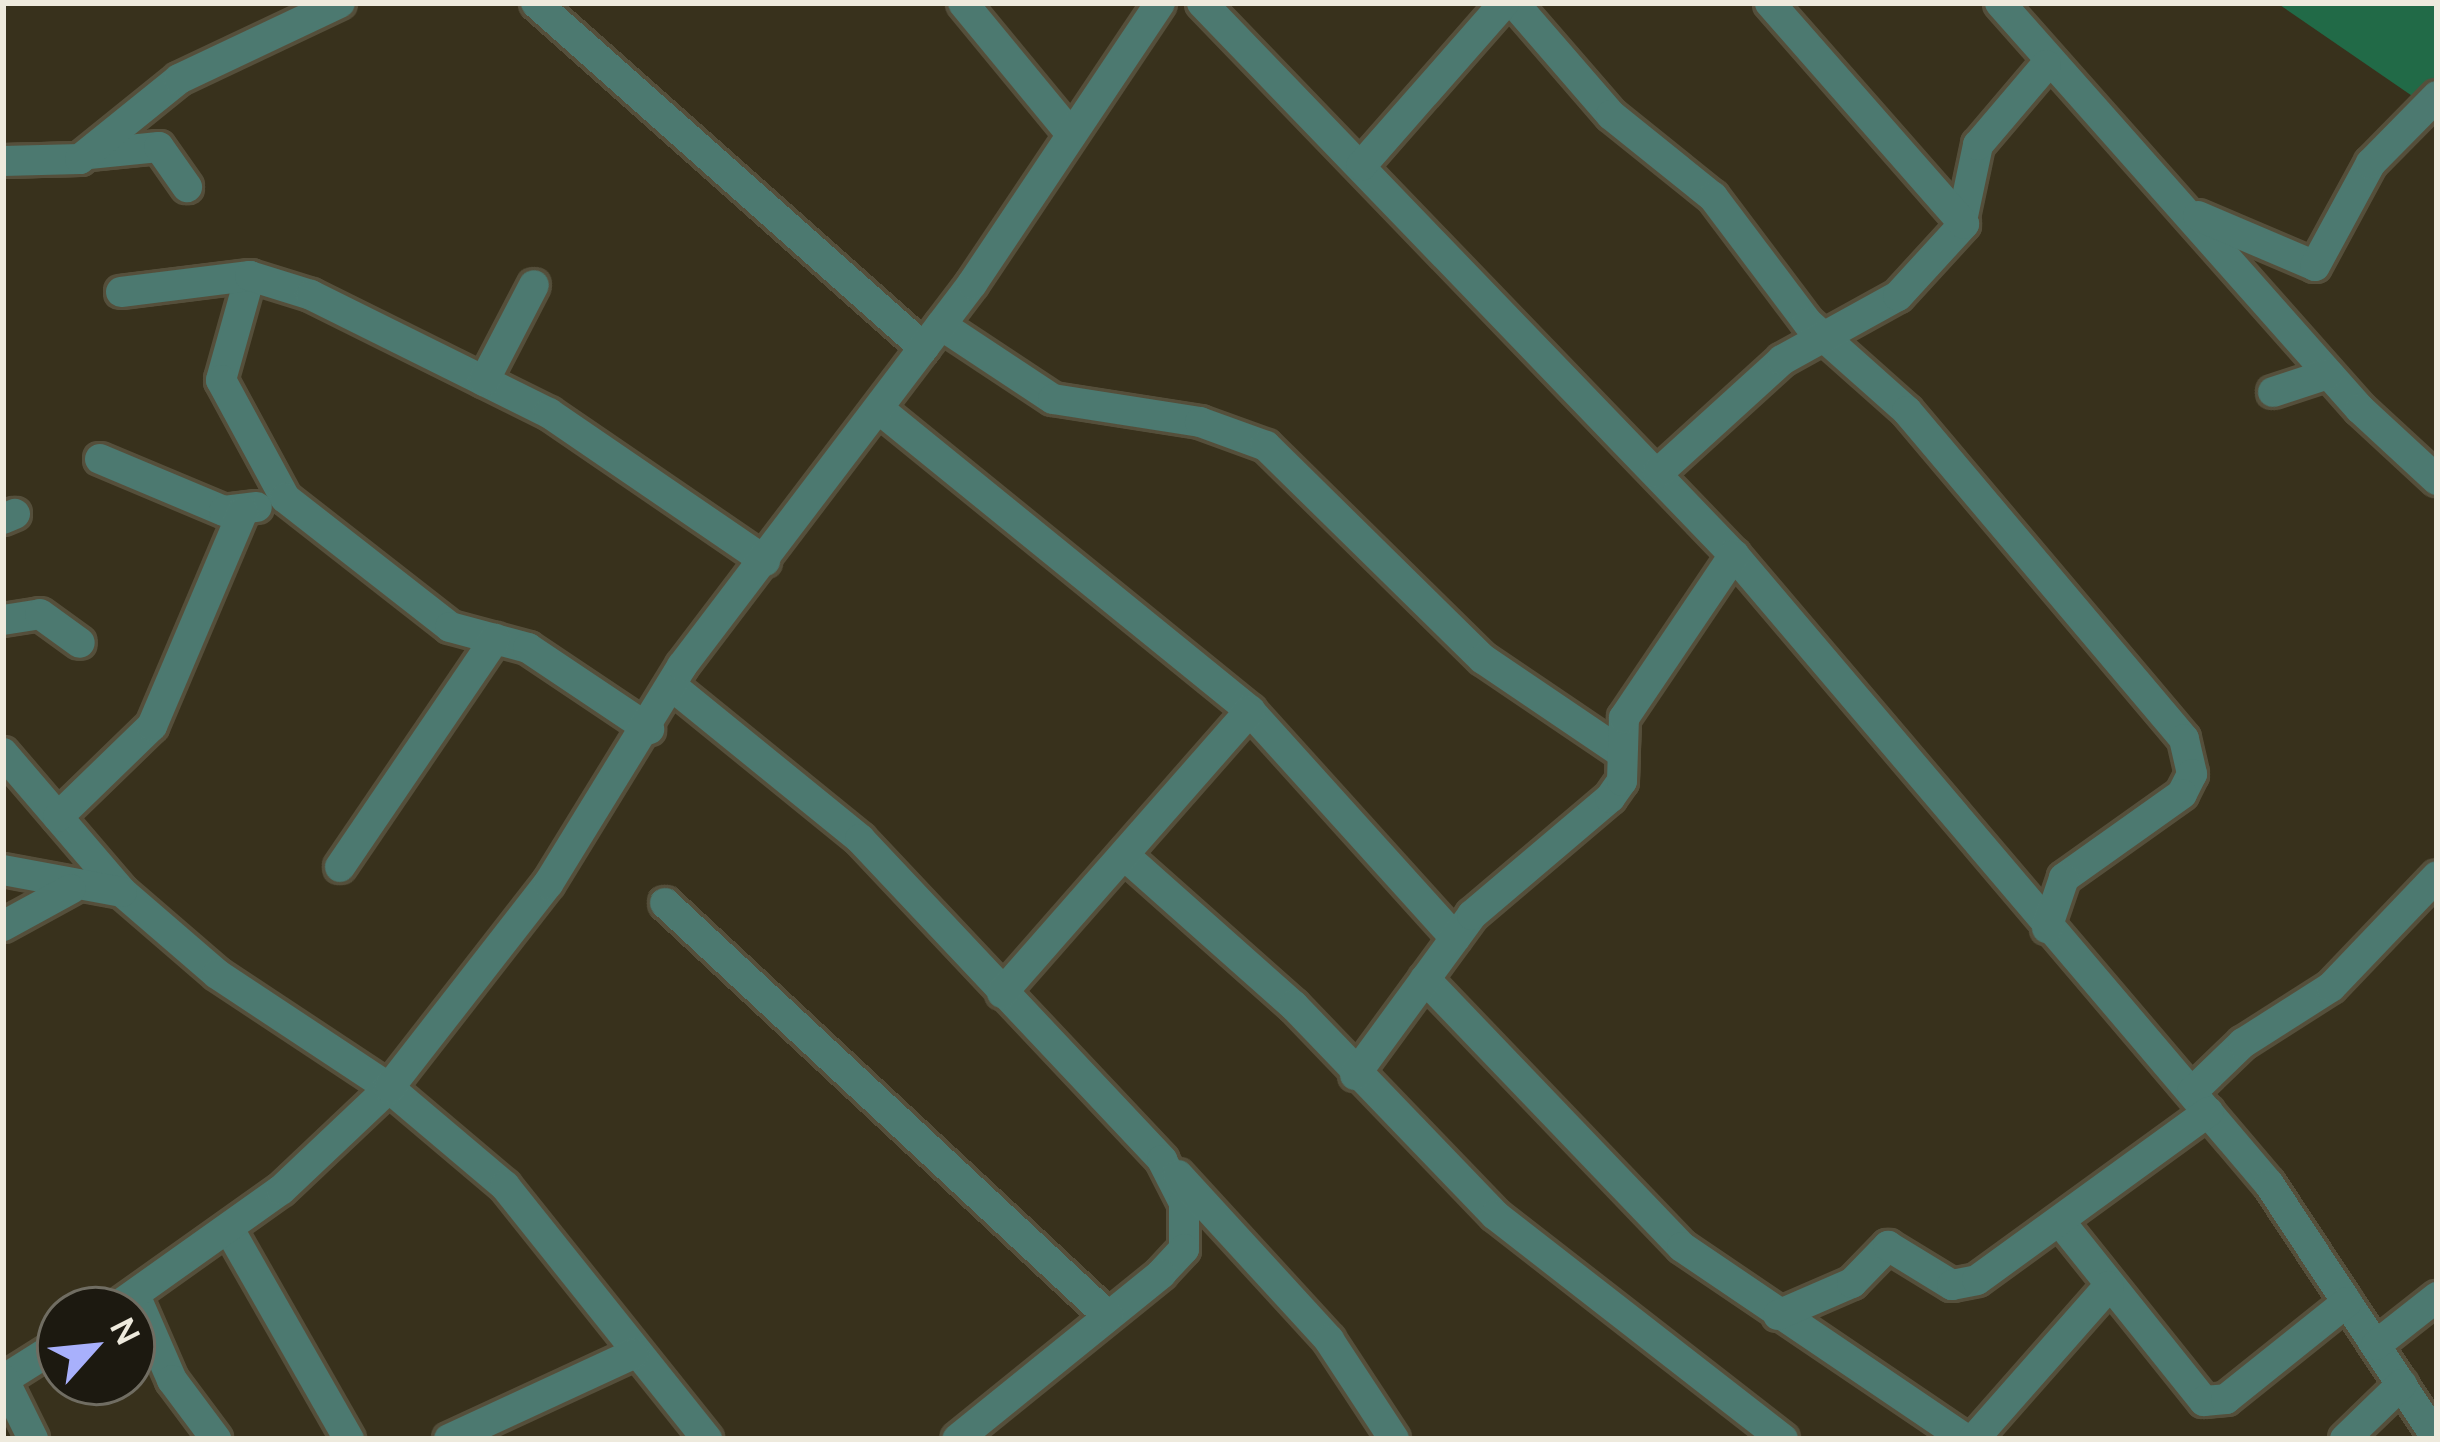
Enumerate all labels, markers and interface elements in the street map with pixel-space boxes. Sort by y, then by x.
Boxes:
north arrow [36,1286,156,1406]
text: N [100,1310,151,1352]

